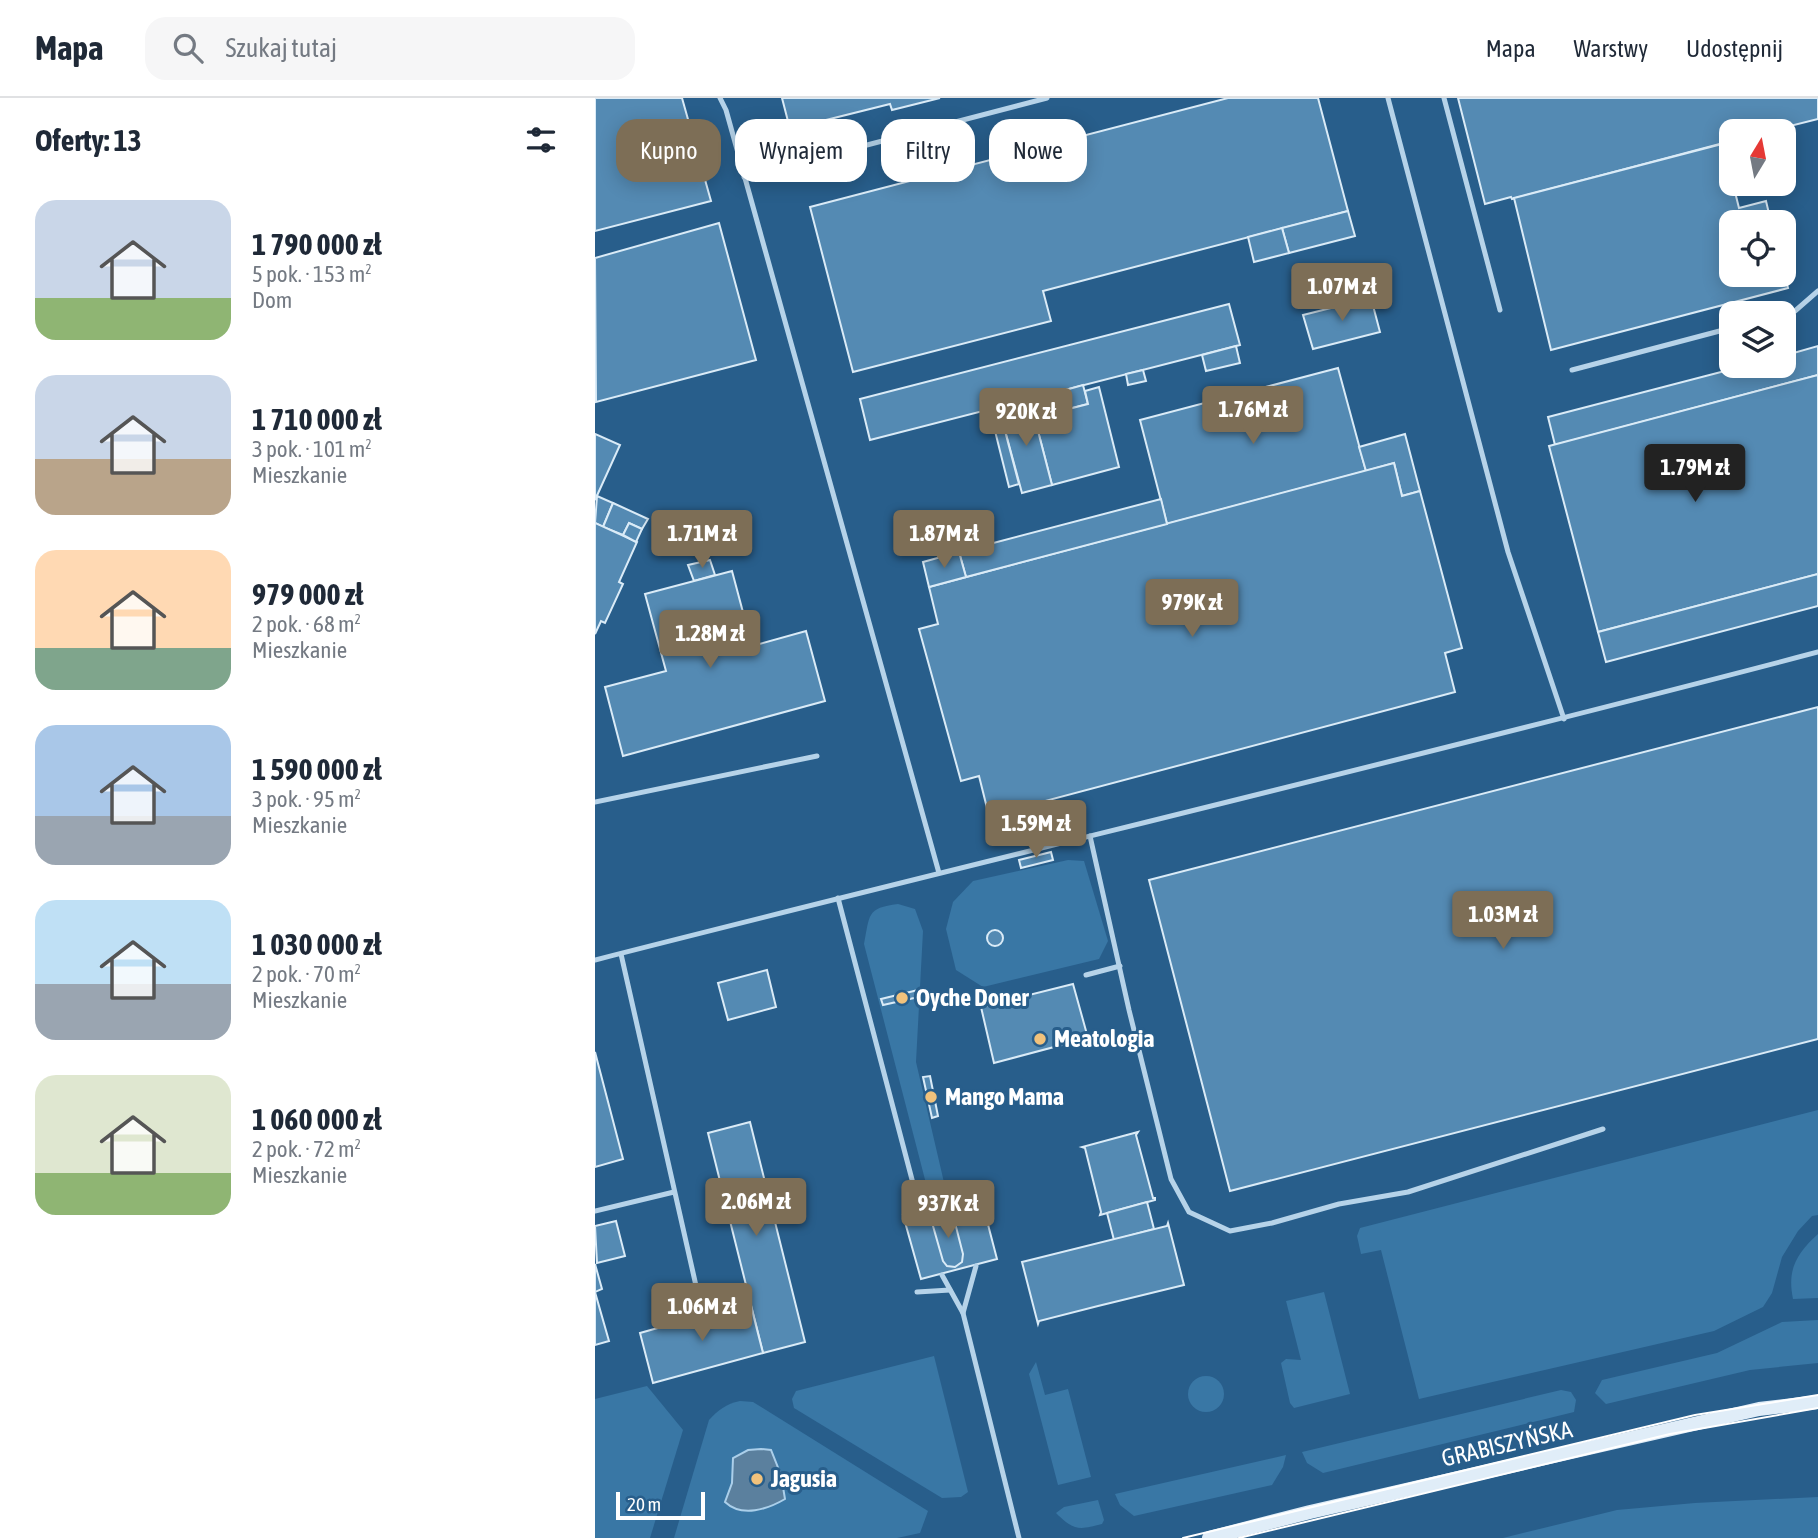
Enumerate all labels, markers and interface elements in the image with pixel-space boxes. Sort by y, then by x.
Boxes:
search box [145,17,635,80]
text: Mapa [35,29,103,67]
icon: search [169,29,207,67]
text: Szukaj tutaj [225,33,337,63]
text: Mapa [1486,35,1536,62]
text: Warstwy [1574,35,1648,62]
text: Udostępnij [1686,35,1783,62]
chip: Kupno [616,119,721,182]
chip: Wynajem [735,119,867,182]
chip: Filtry [881,119,975,182]
chip: Nowe [989,119,1087,182]
north arrow [1719,119,1795,196]
map controls [1719,119,1796,378]
icon: filters [522,121,560,159]
text: Oferty: 13 [35,123,142,157]
button: locate [1719,210,1796,287]
text: 1 790 000 zł [252,227,382,261]
icon: home [91,228,175,312]
text: 5 pok. · 153 m² [252,261,372,287]
pin: 1.07M zł [1270,264,1414,323]
text: 1.07M zł [1307,273,1377,299]
text: Dom [252,287,292,313]
button: layers [1719,301,1796,378]
pin: 1.76M zł [1181,386,1325,446]
pin: 920K zł [961,388,1091,448]
text: 1.76M zł [1218,396,1288,422]
text: 920K zł [995,398,1057,424]
text: 1 710 000 zł [252,402,382,436]
icon: home [91,403,175,487]
text: 3 pok. · 101 m² [252,436,372,462]
pin: 1.79M zł [1623,444,1767,504]
text: 1.79M zł [1660,454,1730,480]
text: Mieszkanie [252,462,347,488]
pin: 1.71M zł [630,510,774,570]
pin: 1.87M zł [872,510,1016,570]
text: 1.71M zł [667,520,737,546]
text: 1.87M zł [909,520,979,546]
text: 979 000 zł [252,577,364,611]
icon: home [91,578,175,662]
pin: 979K zł [1127,580,1257,639]
text: 979K zł [1161,589,1223,615]
pin: 1.28M zł [638,610,782,670]
text: 2 pok. · 68 m² [252,611,361,637]
text: 1.28M zł [675,620,745,646]
text: Mieszkanie [252,637,347,663]
text: 1 590 000 zł [252,752,382,786]
icon: home [91,753,175,837]
text: 3 pok. · 95 m² [252,786,361,812]
pin: 1.59M zł [964,800,1108,860]
text: 1.59M zł [1001,810,1071,836]
text: Mieszkanie [252,812,347,838]
pin: 1.03M zł [1431,892,1575,951]
text: 1.03M zł [1468,901,1538,927]
text: 1 030 000 zł [252,927,382,961]
icon: home [91,928,175,1012]
text: 2 pok. · 70 m² [252,961,361,987]
place label: Oyche Doner [916,984,1030,1011]
text: Mieszkanie [252,987,347,1013]
marker: Oyche Doner [894,990,910,1006]
place label: Meatologia [1054,1025,1155,1052]
marker: Meatologia [1032,1031,1048,1047]
place label: Mango Mama [945,1083,1064,1110]
marker: Mango Mama [923,1089,939,1105]
text: 1 060 000 zł [252,1102,382,1136]
icon: home [91,1103,175,1187]
text: 2 pok. · 72 m² [252,1136,361,1162]
text: Mieszkanie [252,1162,347,1188]
pin: 2.06M zł [684,1178,828,1238]
pin: 937K zł [883,1180,1013,1240]
text: 2.06M zł [721,1188,791,1214]
text: 937K zł [917,1190,979,1216]
pin: 1.06M zł [630,1284,774,1343]
text: 1.06M zł [667,1293,737,1319]
street label: GRABISZYŃSKA [1439,1415,1575,1472]
place label: Jagusia [770,1465,837,1492]
marker: Jagusia [749,1471,765,1487]
scale bar [616,1489,705,1521]
text: 20 m [627,1493,661,1515]

